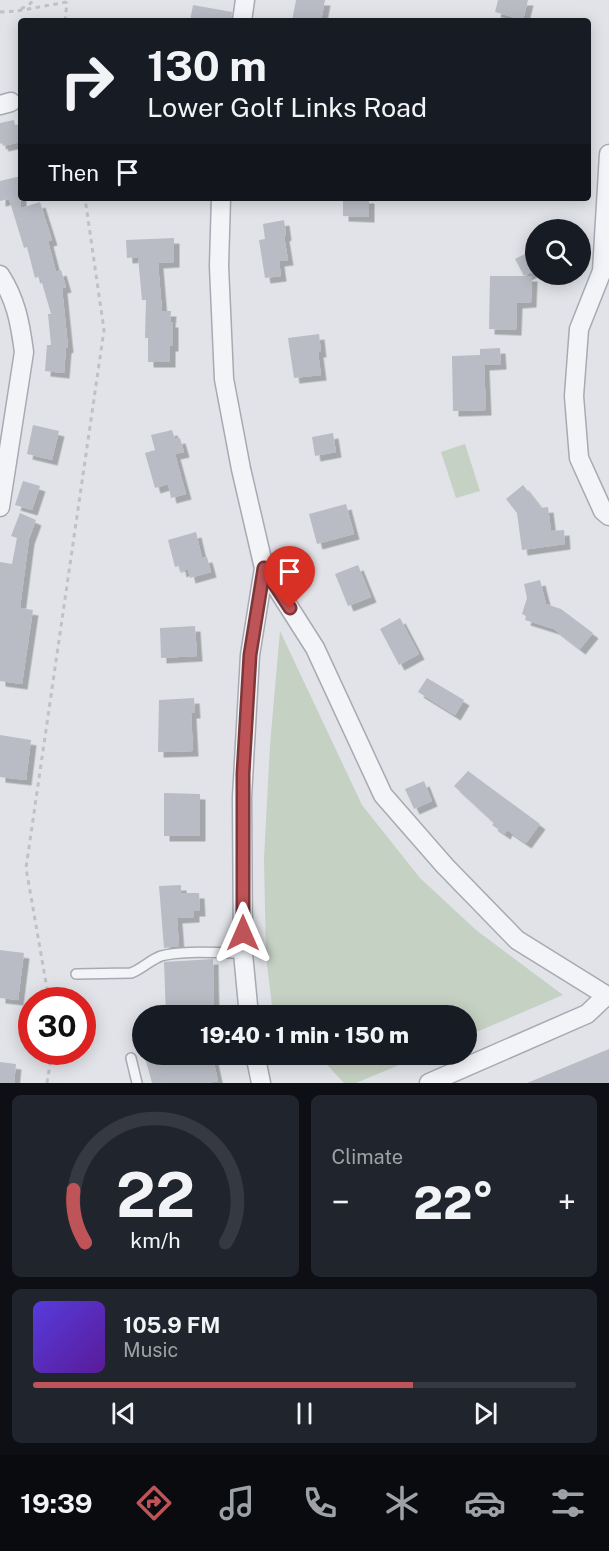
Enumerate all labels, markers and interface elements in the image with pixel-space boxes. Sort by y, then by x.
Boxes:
text: 130 m [147,41,267,90]
icon: right [48,42,126,120]
text: Lower Golf Links Road [147,91,427,123]
icon: arrive [111,156,144,189]
text: Then [48,160,99,186]
map controls [525,219,591,285]
button: search [525,219,591,285]
pin [264,546,315,608]
icon: arrive [273,555,306,588]
position arrow [211,901,275,965]
speed limit sign: 30 [18,987,96,1065]
text: 19:40 · 1 min · 150 m [200,1022,409,1048]
text: Climate [332,1145,403,1169]
text: 22 [116,1158,195,1231]
text: 22° [414,1176,494,1229]
text: − [332,1183,350,1221]
text: + [558,1183,576,1221]
text: km/h [130,1228,180,1253]
text: 105.9 FM [123,1312,221,1338]
text: Music [123,1338,178,1362]
icon: previous [107,1397,140,1430]
icon: pause [288,1397,321,1430]
icon: next [469,1397,502,1430]
icon: directions [133,1482,175,1524]
icon: music [216,1482,258,1524]
icon: phone [299,1482,341,1524]
icon: climate [381,1482,423,1524]
icon: car [464,1482,506,1524]
icon: filters [547,1482,589,1524]
text: 19:39 [20,1487,93,1519]

